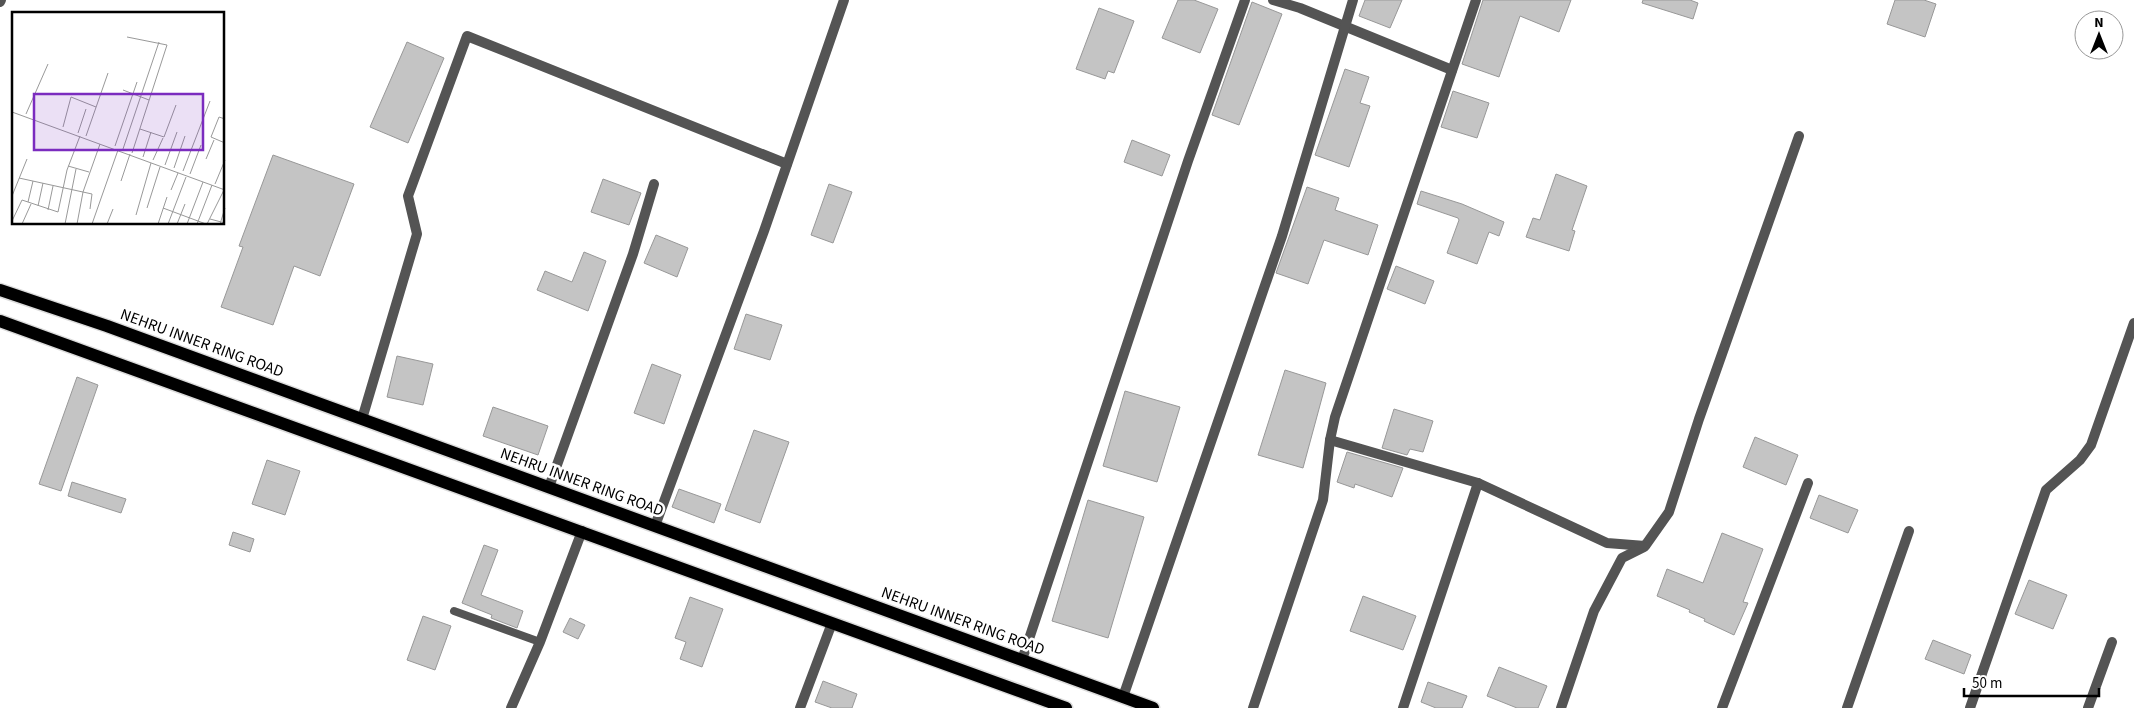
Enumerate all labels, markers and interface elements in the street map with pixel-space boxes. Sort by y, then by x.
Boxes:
north arrow [2074,10,2124,60]
inset map [12,12,225,225]
text: N [2094,13,2104,33]
street label: NEHRU INNER RING ROAD [117,303,287,383]
street label: NEHRU INNER RING ROAD [497,442,667,522]
street label: NEHRU INNER RING ROAD [878,581,1048,661]
scale bar [1964,666,2099,698]
text: 50 m [1972,673,2002,694]

